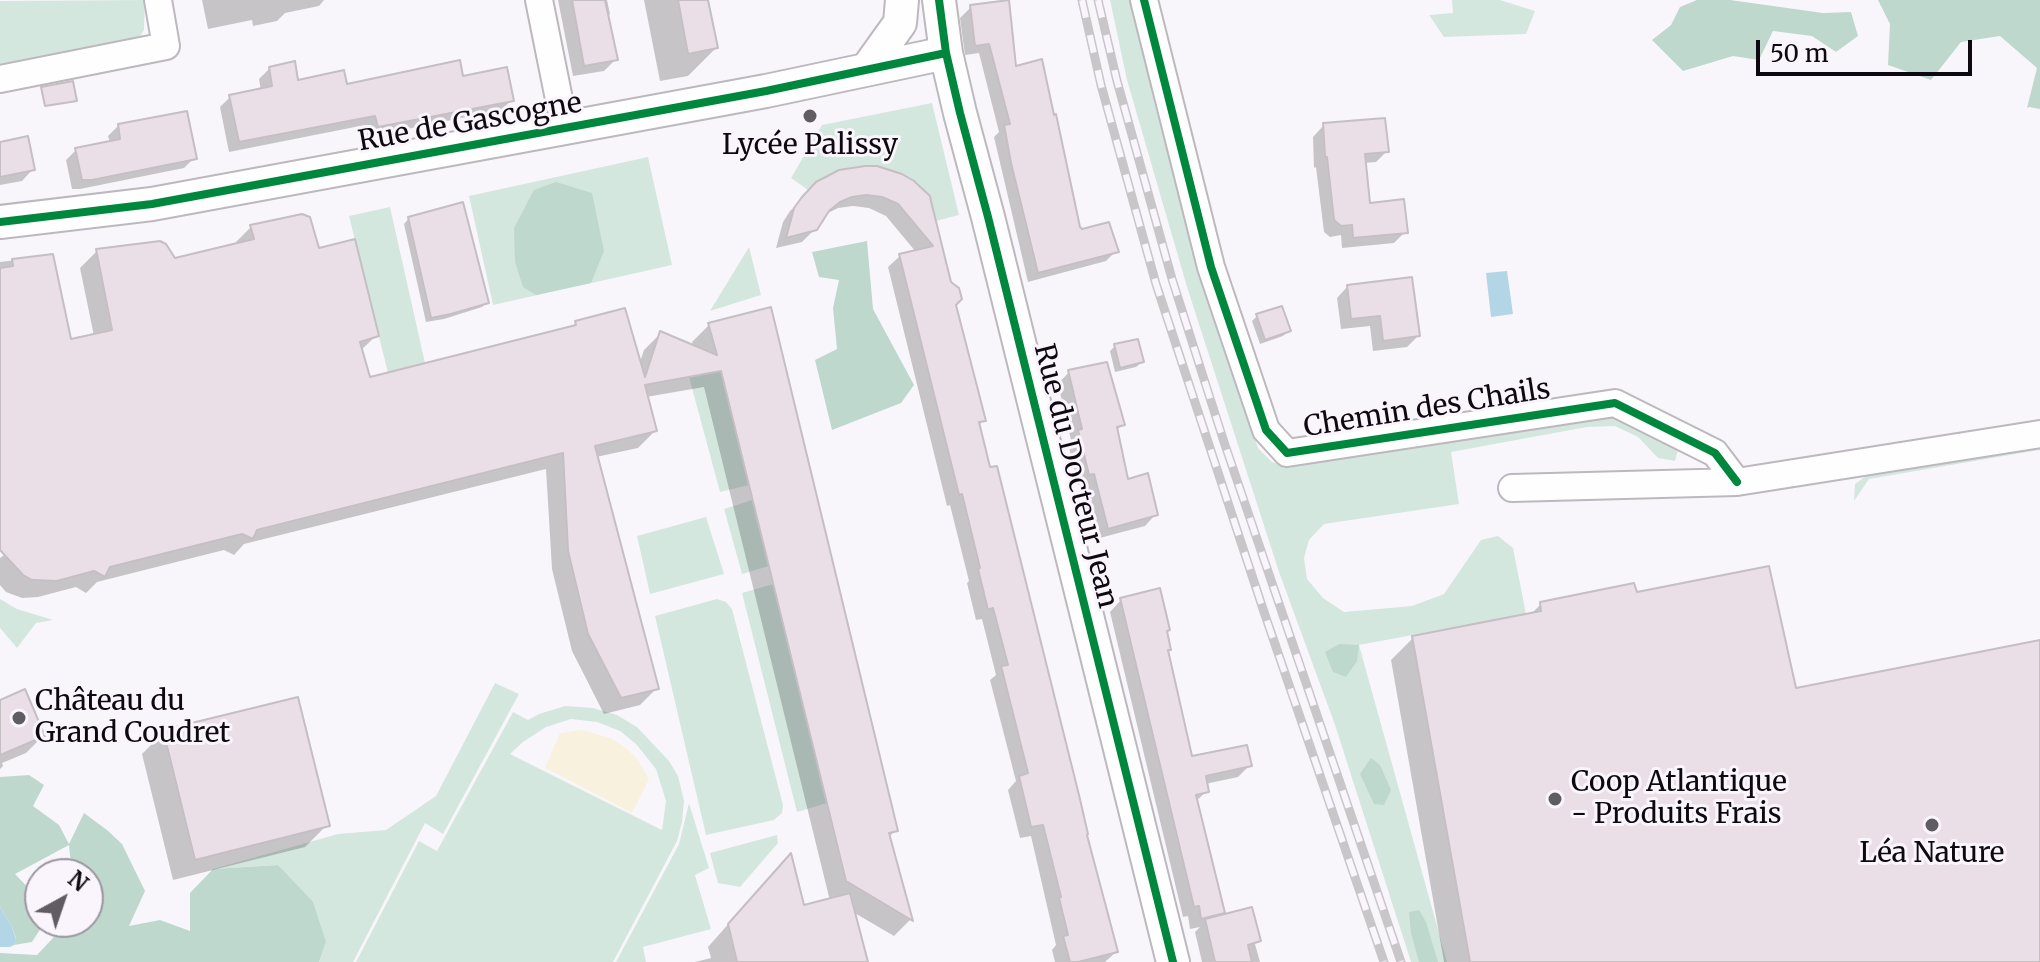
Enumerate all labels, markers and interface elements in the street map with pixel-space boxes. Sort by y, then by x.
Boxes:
scale bar [1760,24,1976,74]
text: 50 m [1770,38,1829,69]
street label: Rue de Gascogne [356,87,584,159]
marker: Lycée Palissy [801,107,819,125]
place label: Lycée Palissy [722,129,898,163]
street label: Rue du Docteur Jean [1026,340,1124,612]
street label: Chemin des Chails [1301,373,1553,445]
place label: Château du Grand Coudret [35,685,230,751]
marker: Château du Grand Coudret [10,709,28,727]
place label: Coop Atlantique - Produits Frais [1571,766,1787,832]
marker: Coop Atlantique - Produits Frais [1546,790,1564,808]
marker: Léa Nature [1923,816,1941,834]
place label: Léa Nature [1860,837,2004,871]
north arrow [24,858,104,938]
text: N [62,865,94,897]

